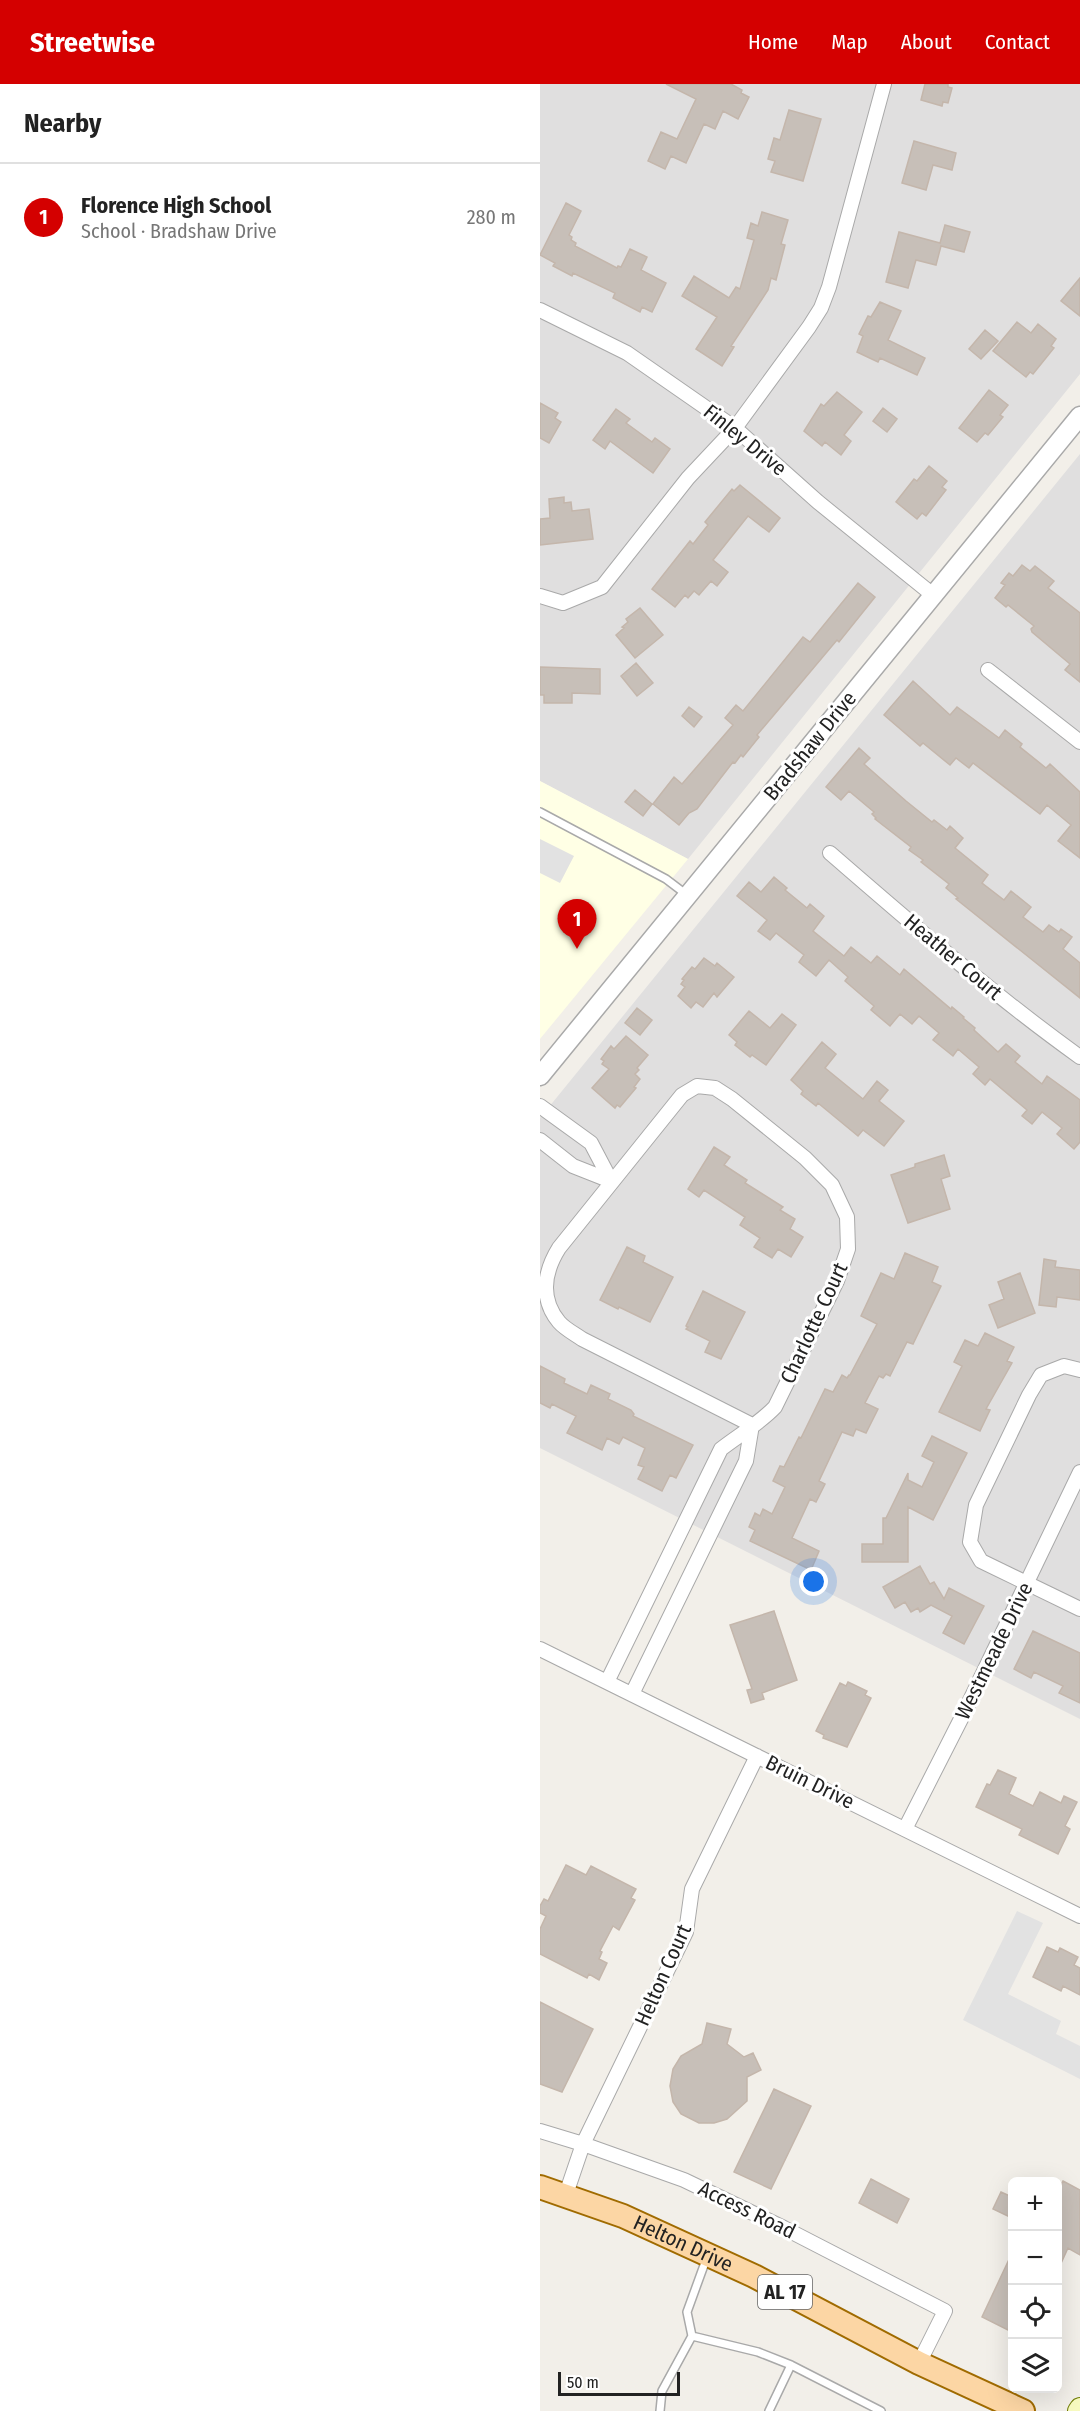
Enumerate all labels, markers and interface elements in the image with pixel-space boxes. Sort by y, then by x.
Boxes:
text: Streetwise [30,26,155,59]
text: Home [748,29,798,55]
text: Map [831,29,868,55]
text: About [901,29,952,55]
text: Contact [985,29,1050,55]
text: Nearby [24,108,101,139]
text: Florence High School [81,192,271,219]
text: 1 [39,205,48,229]
text: 280 m [467,205,516,229]
text: School · Bradshaw Drive [81,219,277,243]
street label: Finley Drive [698,399,792,481]
street label: Bradshaw Drive [758,686,862,806]
pin: 1 [558,900,597,949]
street label: Heather Court [899,908,1008,1006]
street label: Charlotte Court [775,1258,853,1388]
your location [799,1567,828,1596]
street label: Westmeade Drive [950,1578,1038,1724]
street label: Bruin Drive [761,1749,859,1815]
street label: Helton Court [629,1920,697,2030]
street label: Access Road [694,2175,800,2245]
map controls [1008,2177,1062,2393]
button: + [1008,2177,1062,2231]
street label: Helton Drive [629,2209,737,2278]
button: − [1008,2231,1062,2285]
road number: AL 17 [758,2275,812,2309]
button: locate [1008,2285,1062,2339]
button: layers [1008,2339,1062,2393]
scale bar [558,2369,680,2396]
text: 50 m [567,2373,599,2392]

